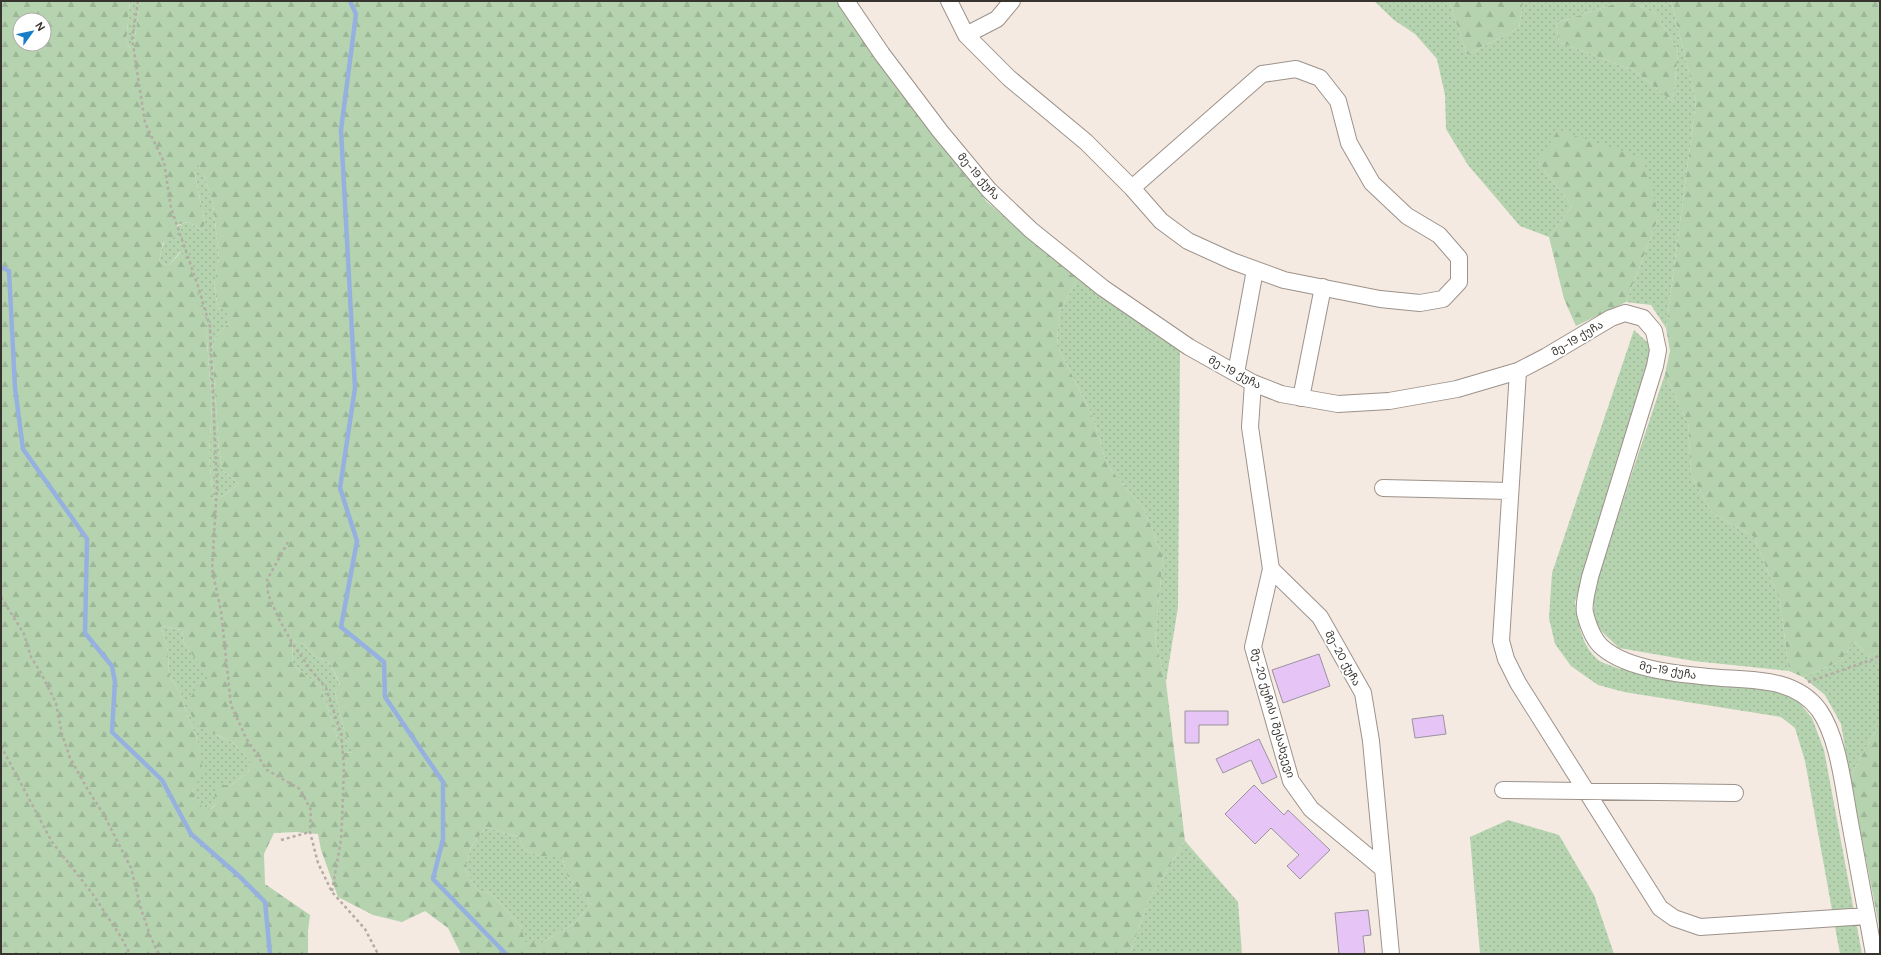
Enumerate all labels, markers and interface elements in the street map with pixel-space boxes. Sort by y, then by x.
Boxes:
north arrow [12,12,52,52]
text: N [32,19,48,34]
street label: მე-19 ქუჩა [955,150,1003,202]
street label: მე-19 ქუჩა [1549,317,1605,359]
street label: მე-19 ქუჩა [1206,352,1264,392]
street label: მე-20 ქუჩა [1322,628,1364,688]
street label: მე-20 ქუჩის I შესახვევი [1248,647,1298,779]
street label: მე-19 ქუჩა [1638,658,1698,682]

